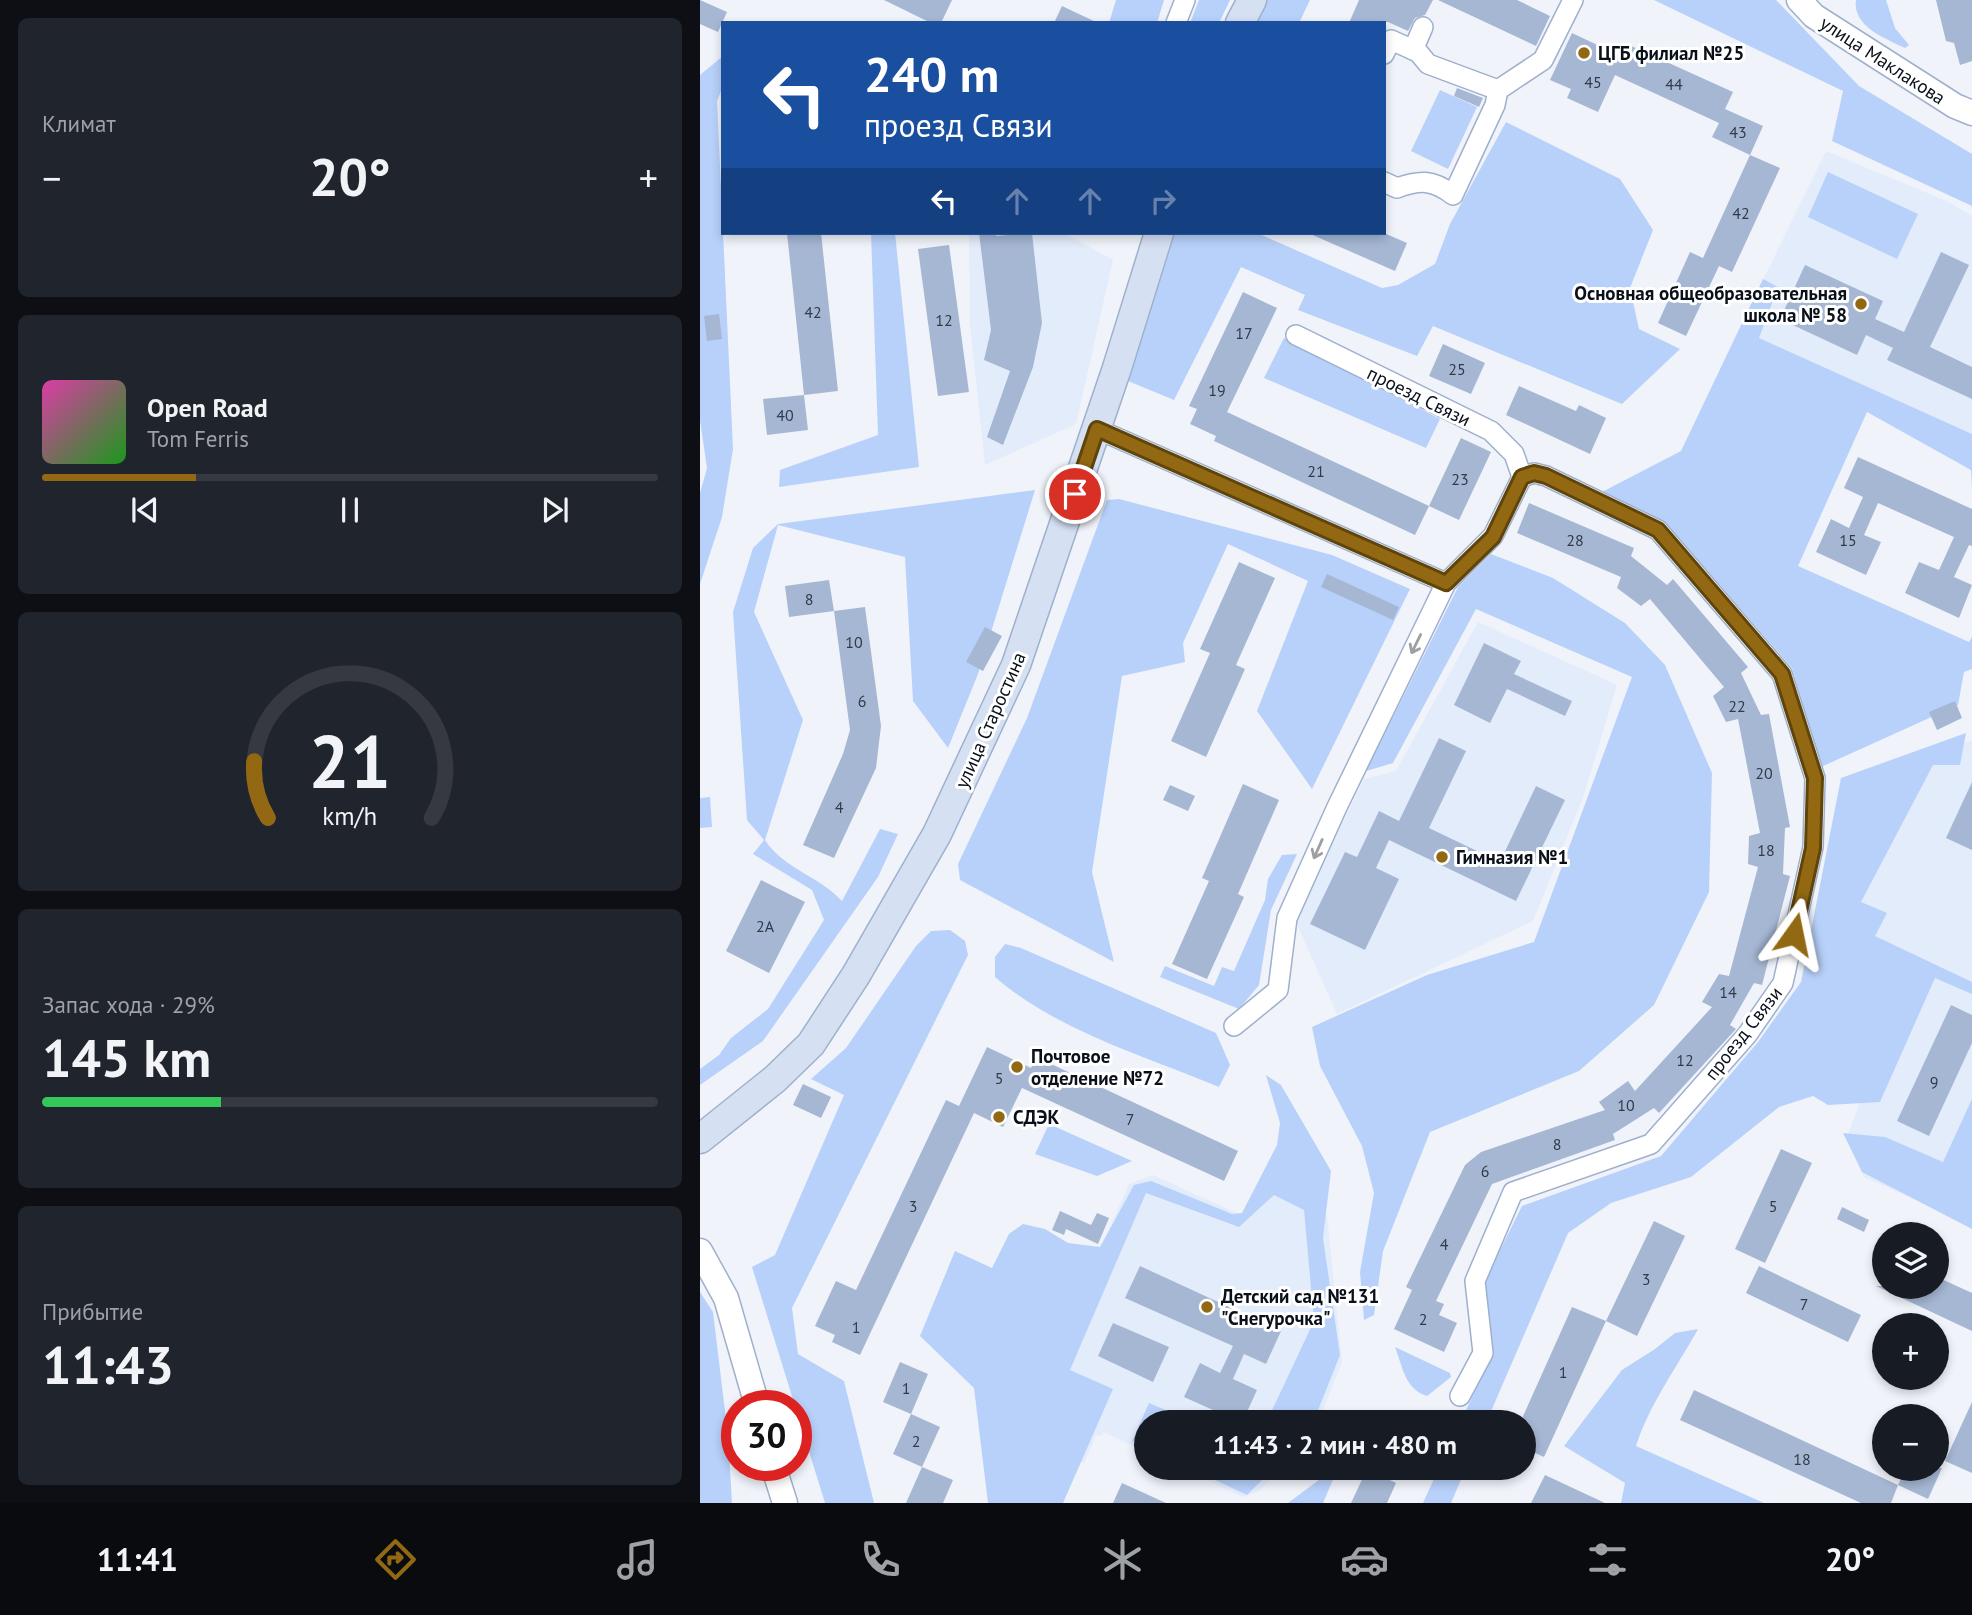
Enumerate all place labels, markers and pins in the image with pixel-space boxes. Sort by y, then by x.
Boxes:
place label: ЦГБ филиал №25 [1598,41,1744,65]
marker: ЦГБ филиал №25 [1576,45,1592,61]
place label: Основная общеобразовательная школа № 58 [1574,281,1847,327]
marker: Основная общеобразовательная школа № 58 [1853,296,1869,312]
pin [1045,464,1105,524]
place label: Гимназия №1 [1456,845,1568,869]
marker: Гимназия №1 [1434,849,1450,865]
place label: Почтовое отделение №72 [1031,1044,1164,1090]
marker: Почтовое отделение №72 [1009,1059,1025,1075]
place label: СДЭК [1013,1105,1059,1129]
marker: СДЭК [991,1109,1007,1125]
place label: Детский сад №131 "Снегурочка" [1221,1284,1379,1330]
marker: Детский сад №131 "Снегурочка" [1199,1299,1215,1315]

